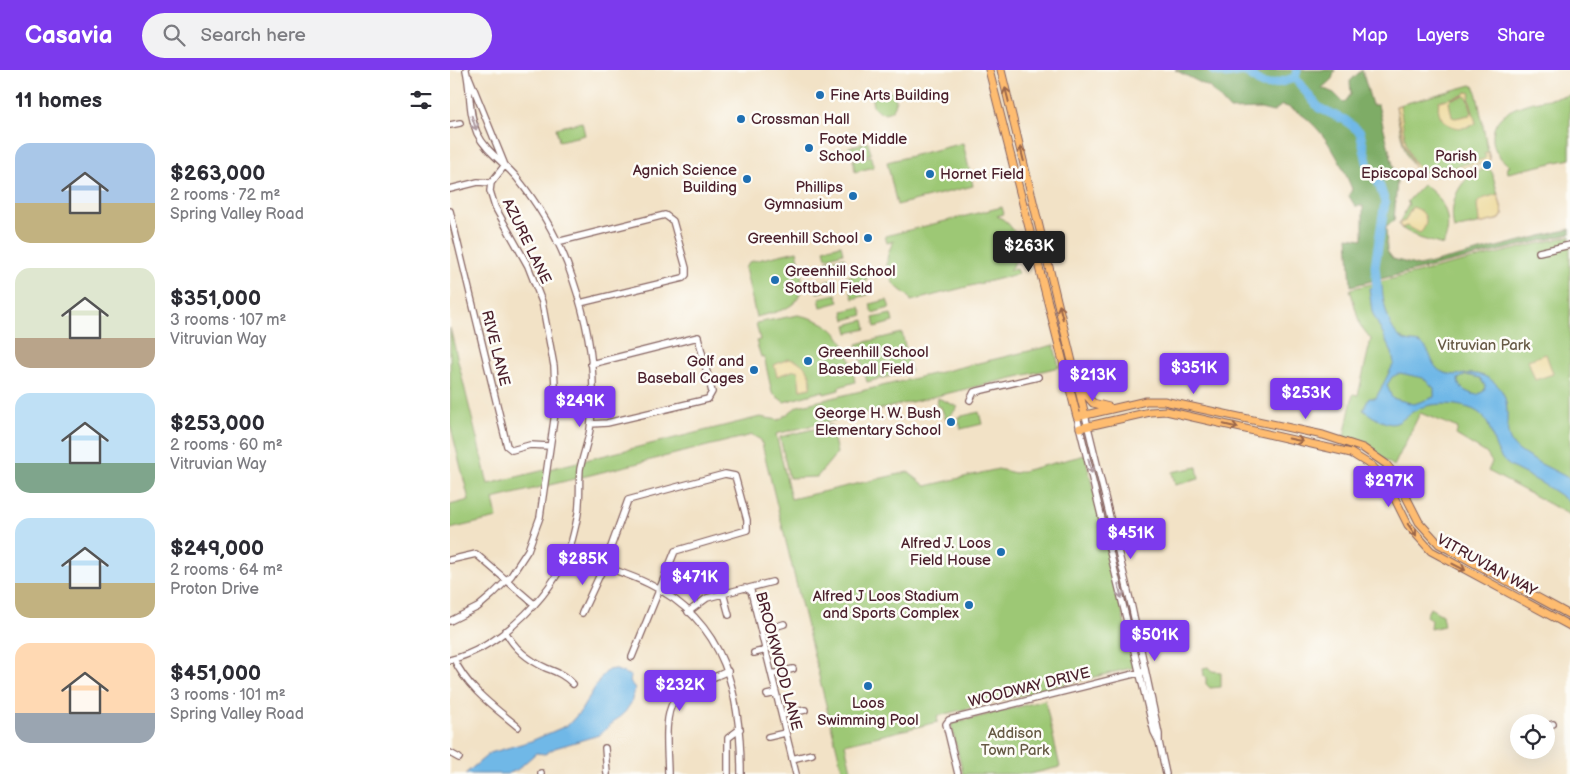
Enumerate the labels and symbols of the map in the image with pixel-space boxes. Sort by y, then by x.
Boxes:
place label: Fine Arts Building [830,86,949,105]
one-way arrow [1002,88,1012,104]
marker: Fine Arts Building [814,89,826,101]
place label: Crossman Hall [751,110,850,129]
marker: Crossman Hall [735,113,747,125]
one-way arrow [470,115,480,131]
place label: Foote Middle School [819,130,907,166]
marker: Foote Middle School [803,142,815,154]
one-way arrow [1017,147,1026,163]
place label: Parish Episcopal School [1361,147,1477,183]
marker: Parish Episcopal School [1481,159,1493,171]
place label: Agnich Science Building [633,161,737,197]
place label: Hornet Field [940,165,1024,184]
marker: Hornet Field [924,168,936,180]
marker: Agnich Science Building [741,173,753,185]
place label: Phillips Gymnasium [764,178,844,214]
marker: Phillips Gymnasium [847,190,859,202]
street label: AZURE LANE [498,195,555,287]
place label: Greenhill School [747,229,858,248]
pin: $263K [994,230,1064,273]
marker: Greenhill School [862,232,874,244]
place label: Greenhill School Softball Field [785,262,896,298]
marker: Greenhill School Softball Field [769,274,781,286]
one-way arrow [1055,305,1065,321]
street label: RIVE LANE [477,308,514,388]
park label: Vitruvian Park [1438,336,1531,355]
place label: Greenhill School Baseball Field [818,343,929,379]
place label: Golf and Baseball Cages [637,352,745,388]
pin: $351K [1159,352,1229,395]
marker: Greenhill School Baseball Field [802,355,814,367]
pin: $213K [1058,360,1128,402]
marker: Golf and Baseball Cages [748,364,760,376]
pin: $253K [1271,378,1341,420]
pin: $249K [545,386,615,428]
place label: George H. W. Bush Elementary School [815,404,941,440]
marker: George H. W. Bush Elementary School [945,416,957,428]
one-way arrow [1223,422,1239,431]
one-way arrow [1288,436,1304,445]
one-way arrow [1086,457,1095,473]
pin: $297K [1354,466,1424,508]
pin: $451K [1096,518,1166,560]
one-way arrow [1407,523,1417,537]
street label: VITRUVIAN WAY [1433,530,1540,601]
place label: Alfred J. Loos Field House [901,534,992,570]
pin: $285K [548,544,618,586]
marker: Alfred J. Loos Field House [995,546,1007,558]
pin: $471K [660,562,730,604]
one-way arrow [1452,562,1467,572]
one-way arrow [1116,582,1125,598]
place label: Alfred J Loos Stadium and Sports Complex [813,587,959,623]
street label: BROOKWOOD LANE [751,590,806,733]
marker: Alfred J Loos Stadium and Sports Complex [963,599,975,611]
pin: $501K [1120,620,1190,662]
street label: WOODWAY DRIVE [966,663,1092,712]
pin: $232K [645,670,715,712]
marker: Loos Swimming Pool [862,680,874,692]
place label: Loos Swimming Pool [817,694,919,730]
park label: Addison Town Park [981,724,1050,760]

